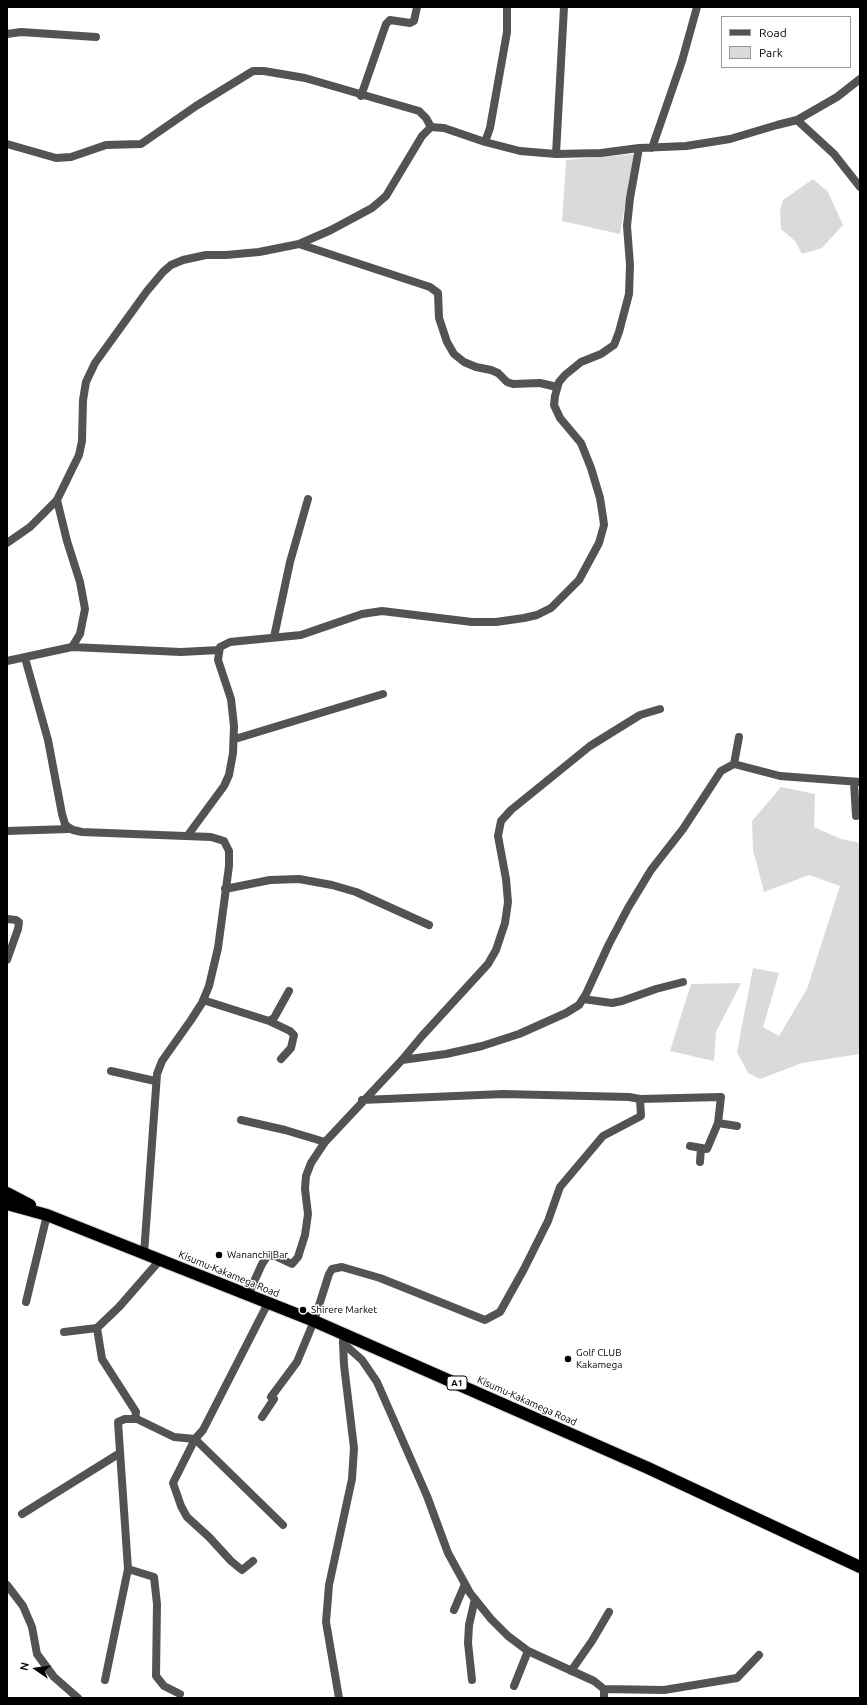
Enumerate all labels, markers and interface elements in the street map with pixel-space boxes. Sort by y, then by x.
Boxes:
legend [721,16,851,68]
text: Road [759,26,787,39]
text: Park [759,46,783,59]
street label: Kisumu-Kakamega Road [177,1248,281,1300]
place label: Wananchi Bar [227,1249,288,1261]
marker: Wananchi Bar [214,1250,224,1260]
place label: Shirere Market [311,1304,377,1316]
marker: Shirere Market [298,1305,308,1315]
place label: Golf CLUB Kakamega [576,1347,622,1370]
marker: Golf CLUB Kakamega [563,1354,573,1364]
street label: Kisumu-Kakamega Road [475,1374,579,1428]
road number: A1 [447,1376,467,1390]
north arrow [16,1649,56,1689]
text: N [18,1661,31,1672]

